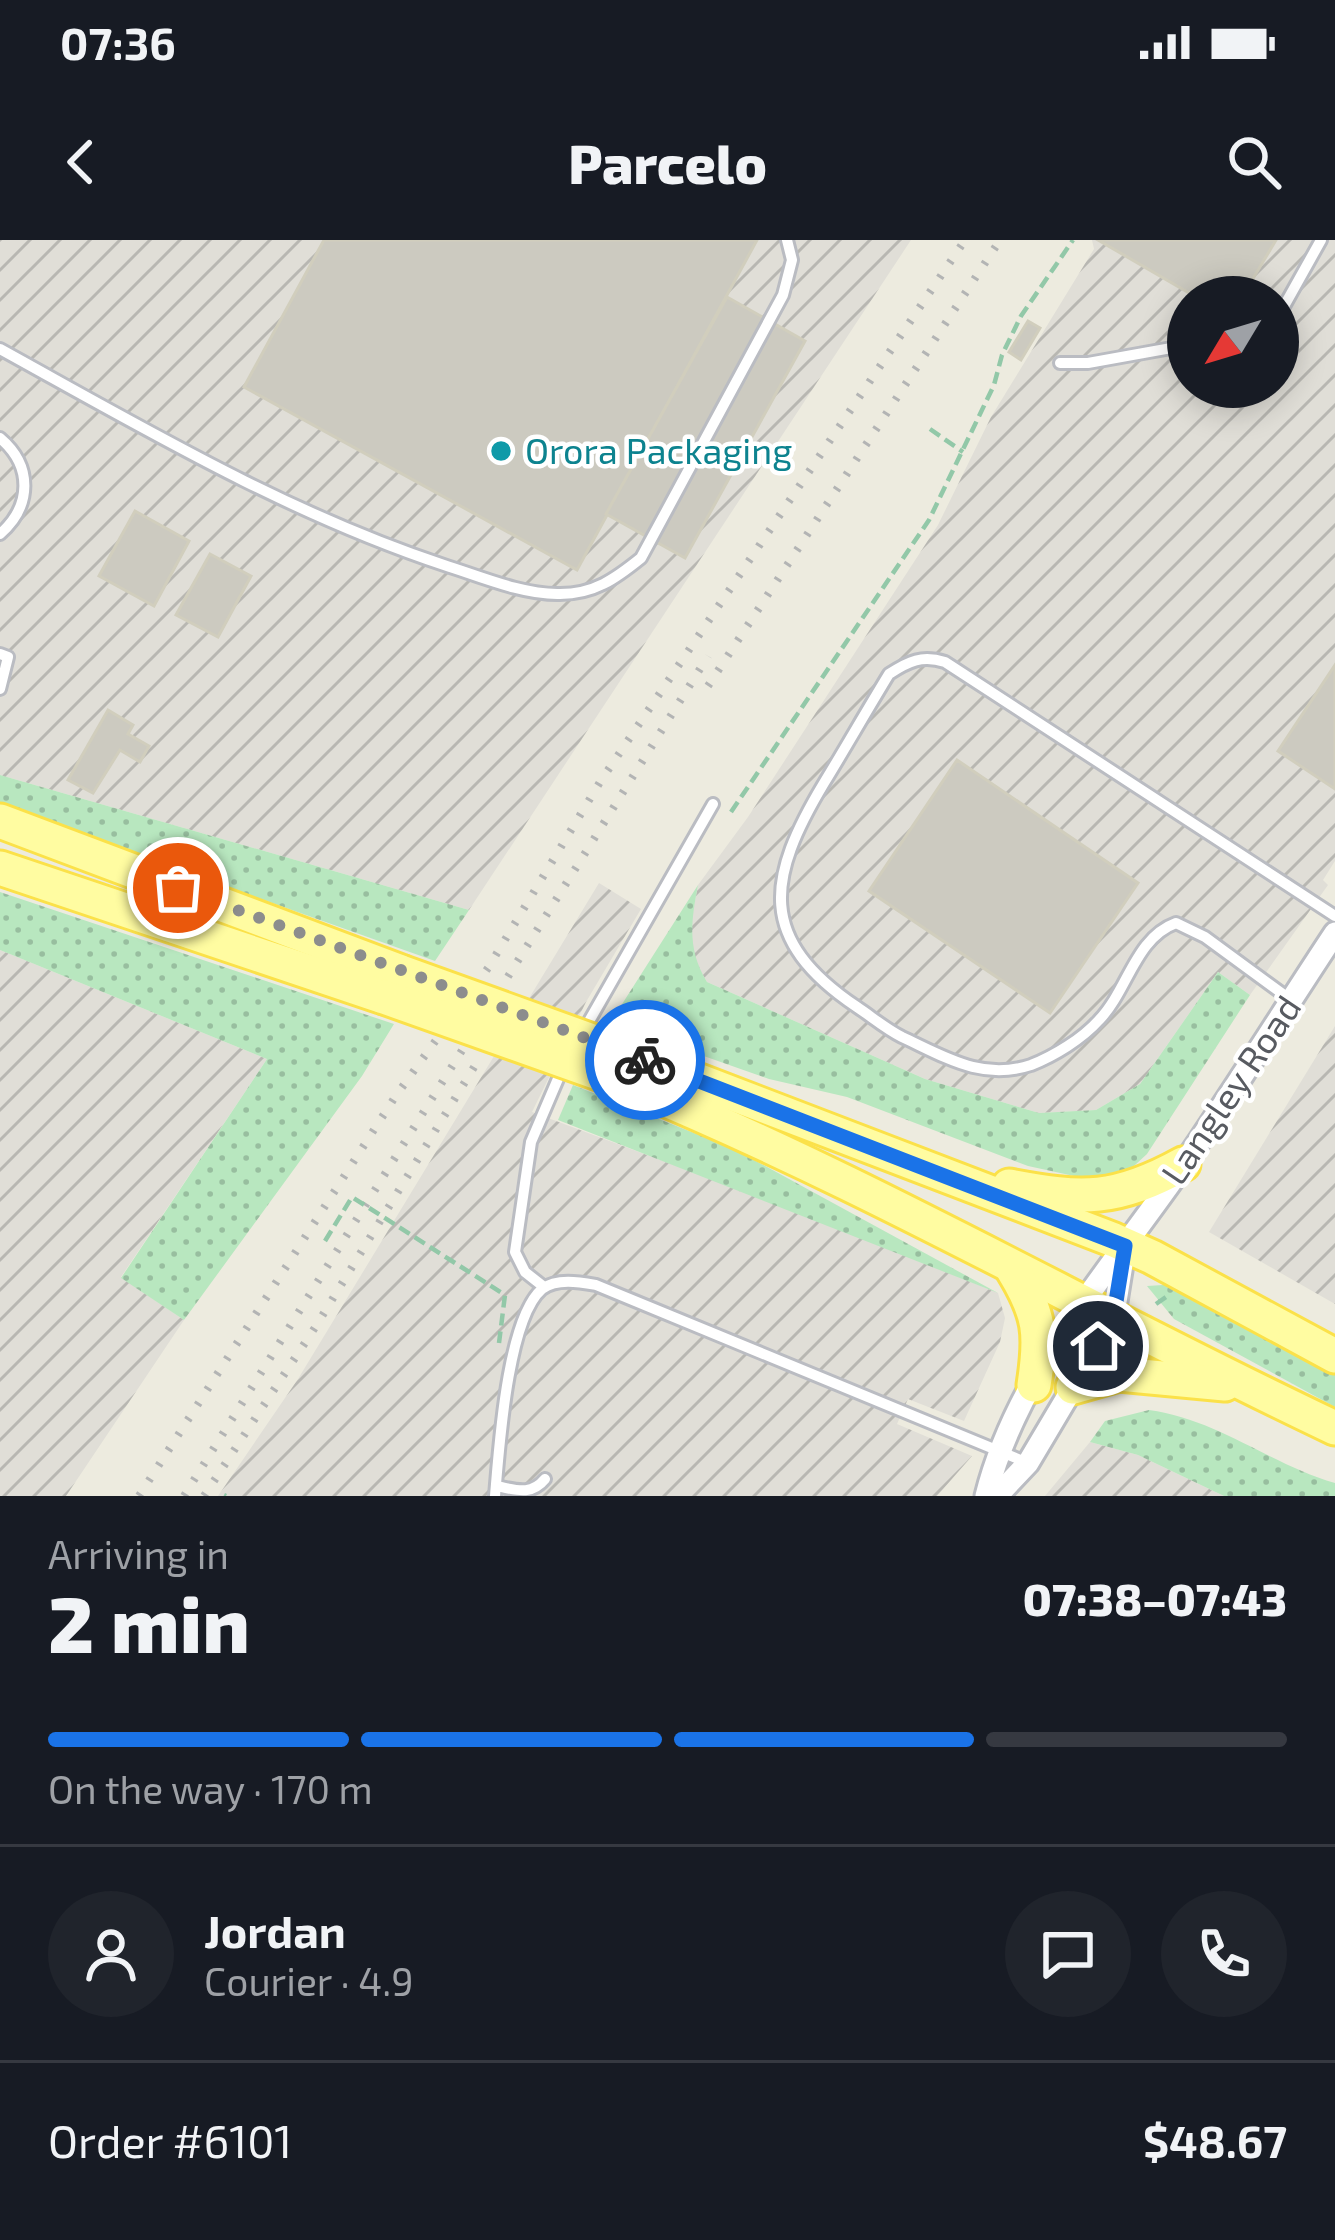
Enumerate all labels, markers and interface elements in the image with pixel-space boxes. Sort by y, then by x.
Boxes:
text: 07:36 [60,15,176,69]
icon: back [48,129,114,195]
icon: search [1221,129,1287,195]
text: Parcelo [568,130,767,195]
north arrow [1167,276,1299,408]
map controls [1167,276,1299,408]
place label: Orora Packaging [525,428,792,471]
marker: Orora Packaging [488,438,514,464]
pin [127,837,229,939]
icon: bag [145,855,211,921]
street label: Langley Road [1151,987,1309,1192]
courier [585,1000,705,1120]
icon: bike [612,1027,678,1093]
pin [1047,1295,1149,1397]
icon: home [1065,1313,1131,1379]
text: Arriving in [48,1530,229,1577]
text: 07:38–07:43 [1023,1571,1287,1625]
text: 2 min [48,1575,250,1669]
text: On the way · 170 m [48,1765,373,1812]
button: person [48,1891,174,2017]
button: chat [1005,1891,1131,2017]
button: phone [1161,1891,1287,2017]
text: Jordan [204,1903,346,1957]
text: Courier · 4.9 [204,1957,414,2004]
text: Order #6101 [48,2113,292,2167]
text: $48.67 [1143,2113,1287,2167]

